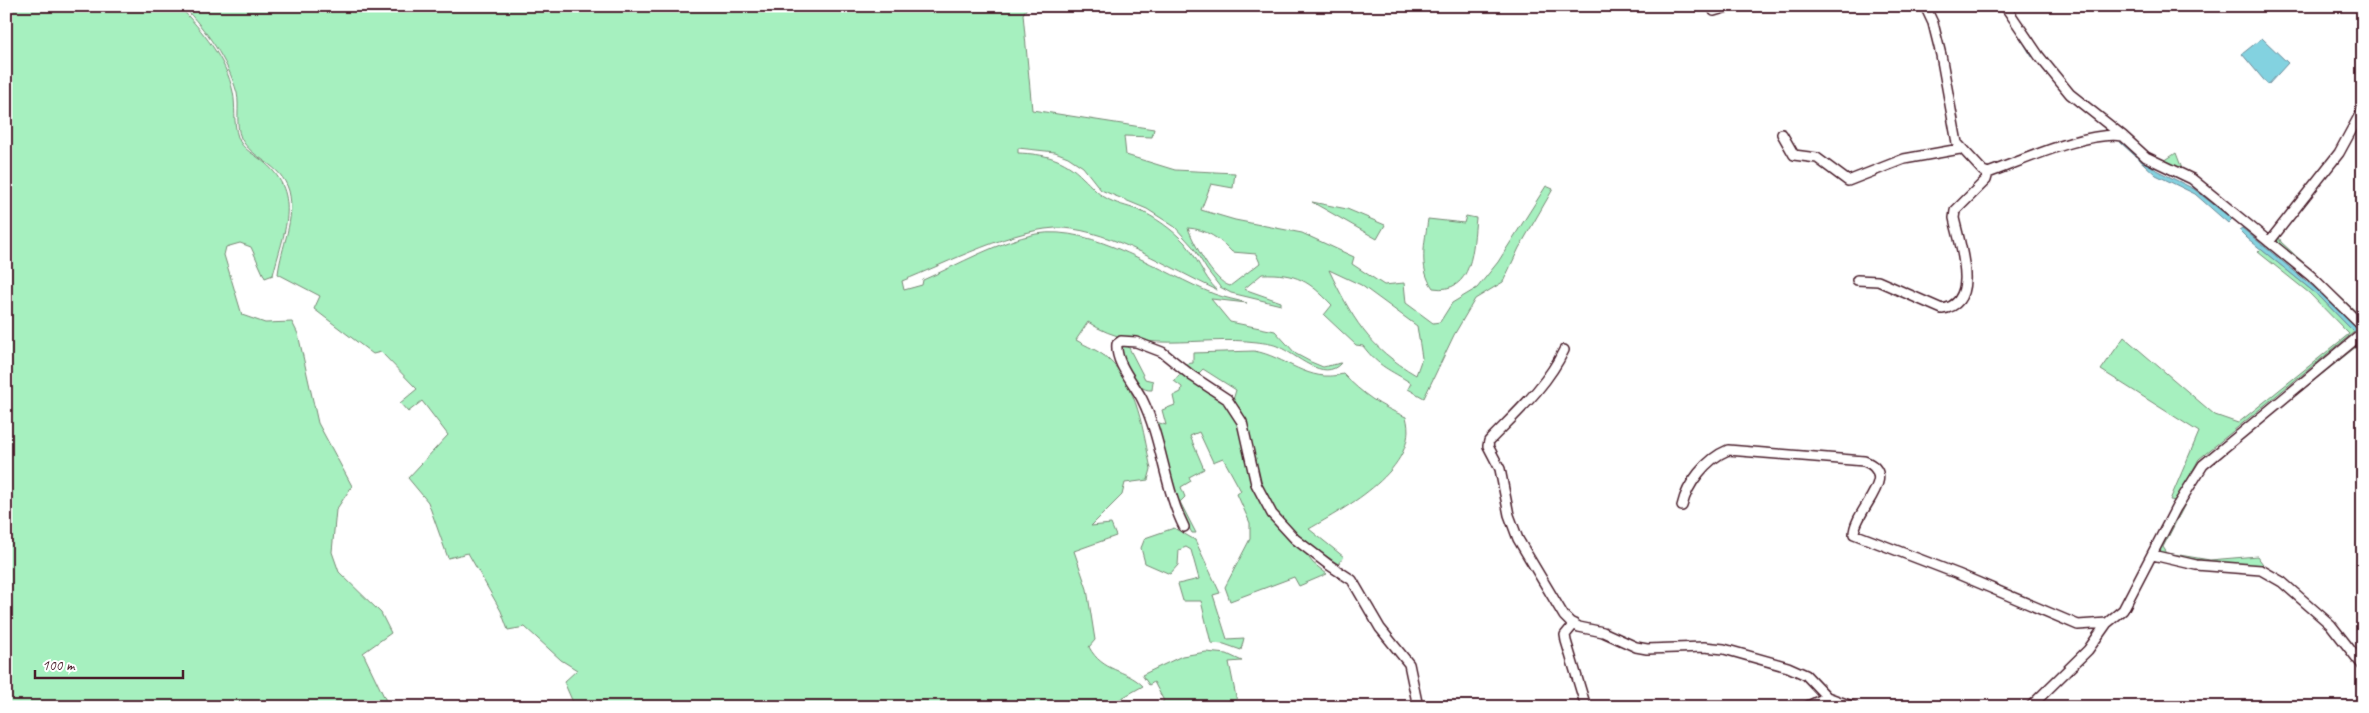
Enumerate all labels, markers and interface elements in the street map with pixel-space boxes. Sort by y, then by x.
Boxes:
scale bar [35,648,182,680]
text: 100 m [42,656,76,675]

